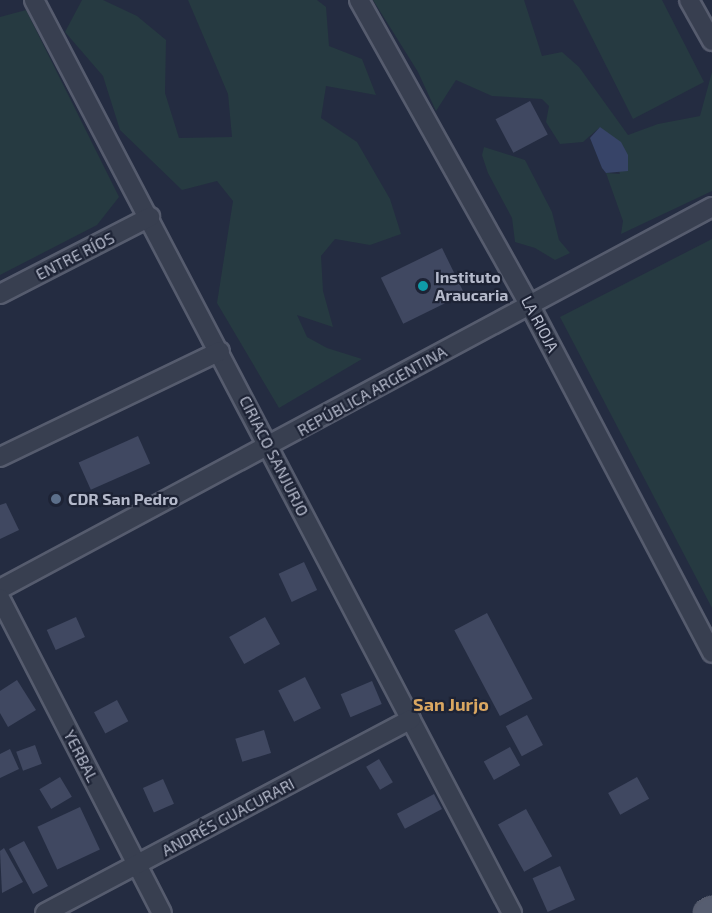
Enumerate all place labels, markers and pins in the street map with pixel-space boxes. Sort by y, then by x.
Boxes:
place label: Instituto Araucaria [435,267,508,305]
marker: Instituto Araucaria [416,279,430,293]
place label: CDR San Pedro [68,489,178,509]
marker: CDR San Pedro [49,492,63,506]

